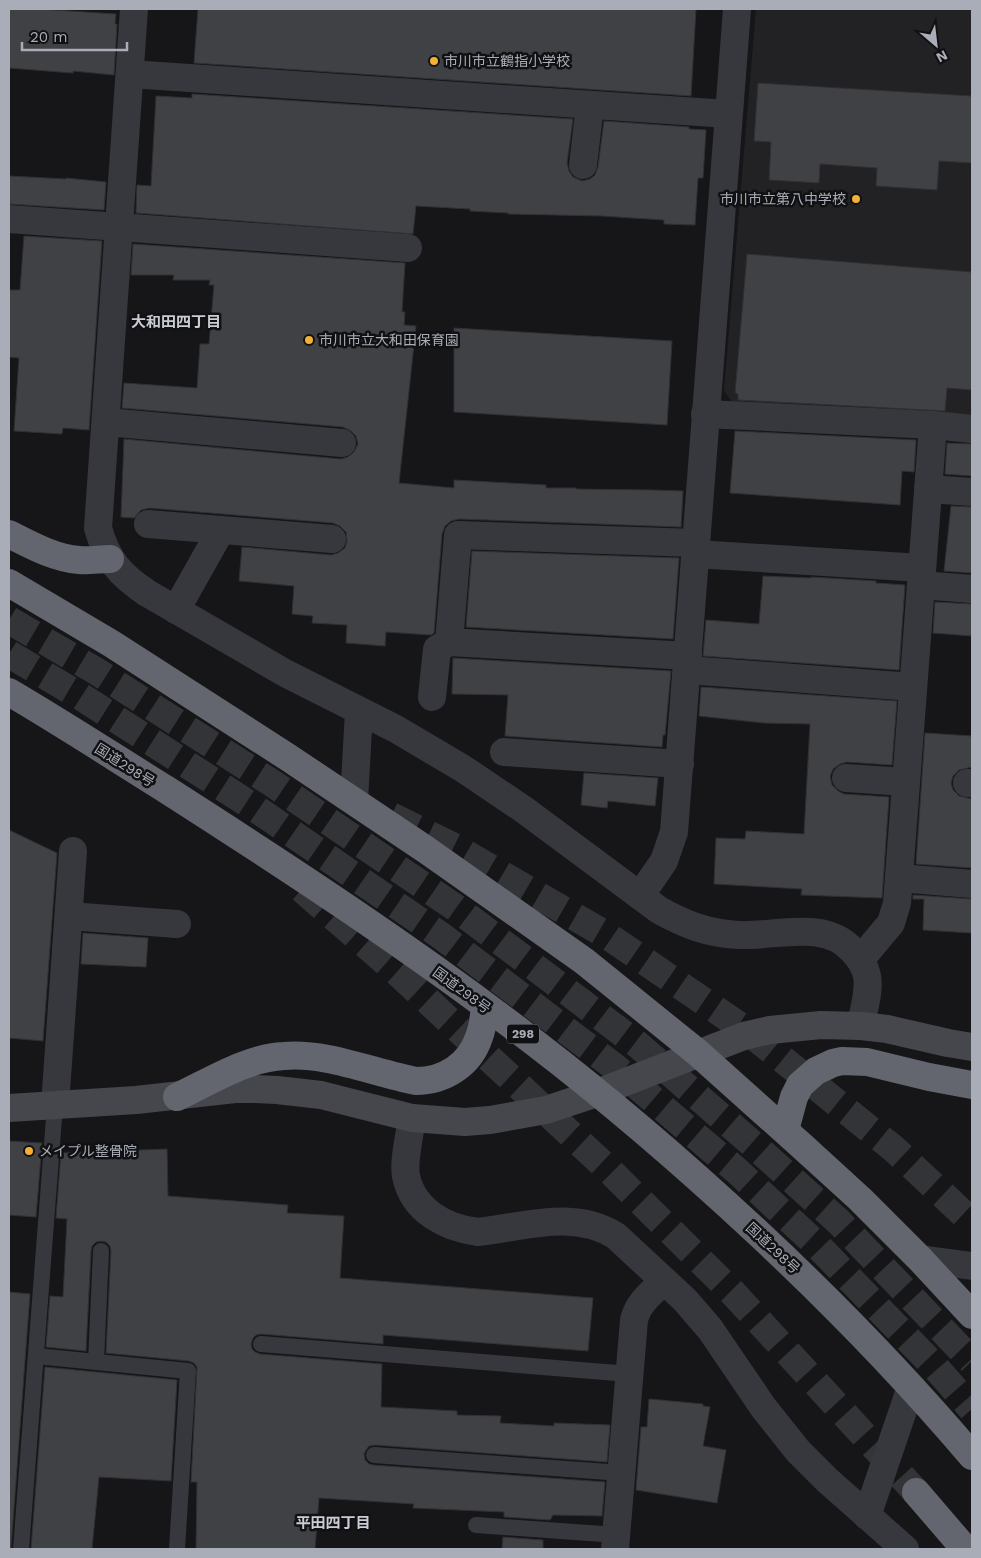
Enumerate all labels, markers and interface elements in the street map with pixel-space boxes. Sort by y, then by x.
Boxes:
scale bar [22,20,128,52]
north arrow [911,20,961,70]
text: 20 m [30,28,68,46]
text: N [934,47,950,66]
place label: 市川市立鶴指小学校 [444,53,570,69]
marker: 市川市立鶴指小学校 [428,55,440,67]
place label: 市川市立第八中学校 [720,191,846,207]
marker: 市川市立第八中学校 [850,193,862,205]
district label: 大和田四丁目 [131,313,221,331]
place label: 市川市立大和田保育園 [319,332,459,348]
marker: 市川市立大和田保育園 [303,334,315,346]
street label: 国道298号 [92,740,158,790]
street label: 国道298号 [430,964,494,1016]
road number: 298 [507,1024,539,1044]
place label: メイプル整骨院 [39,1143,137,1159]
marker: メイプル整骨院 [23,1145,35,1157]
street label: 国道298号 [743,1219,803,1277]
district label: 平田四丁目 [295,1514,371,1532]

